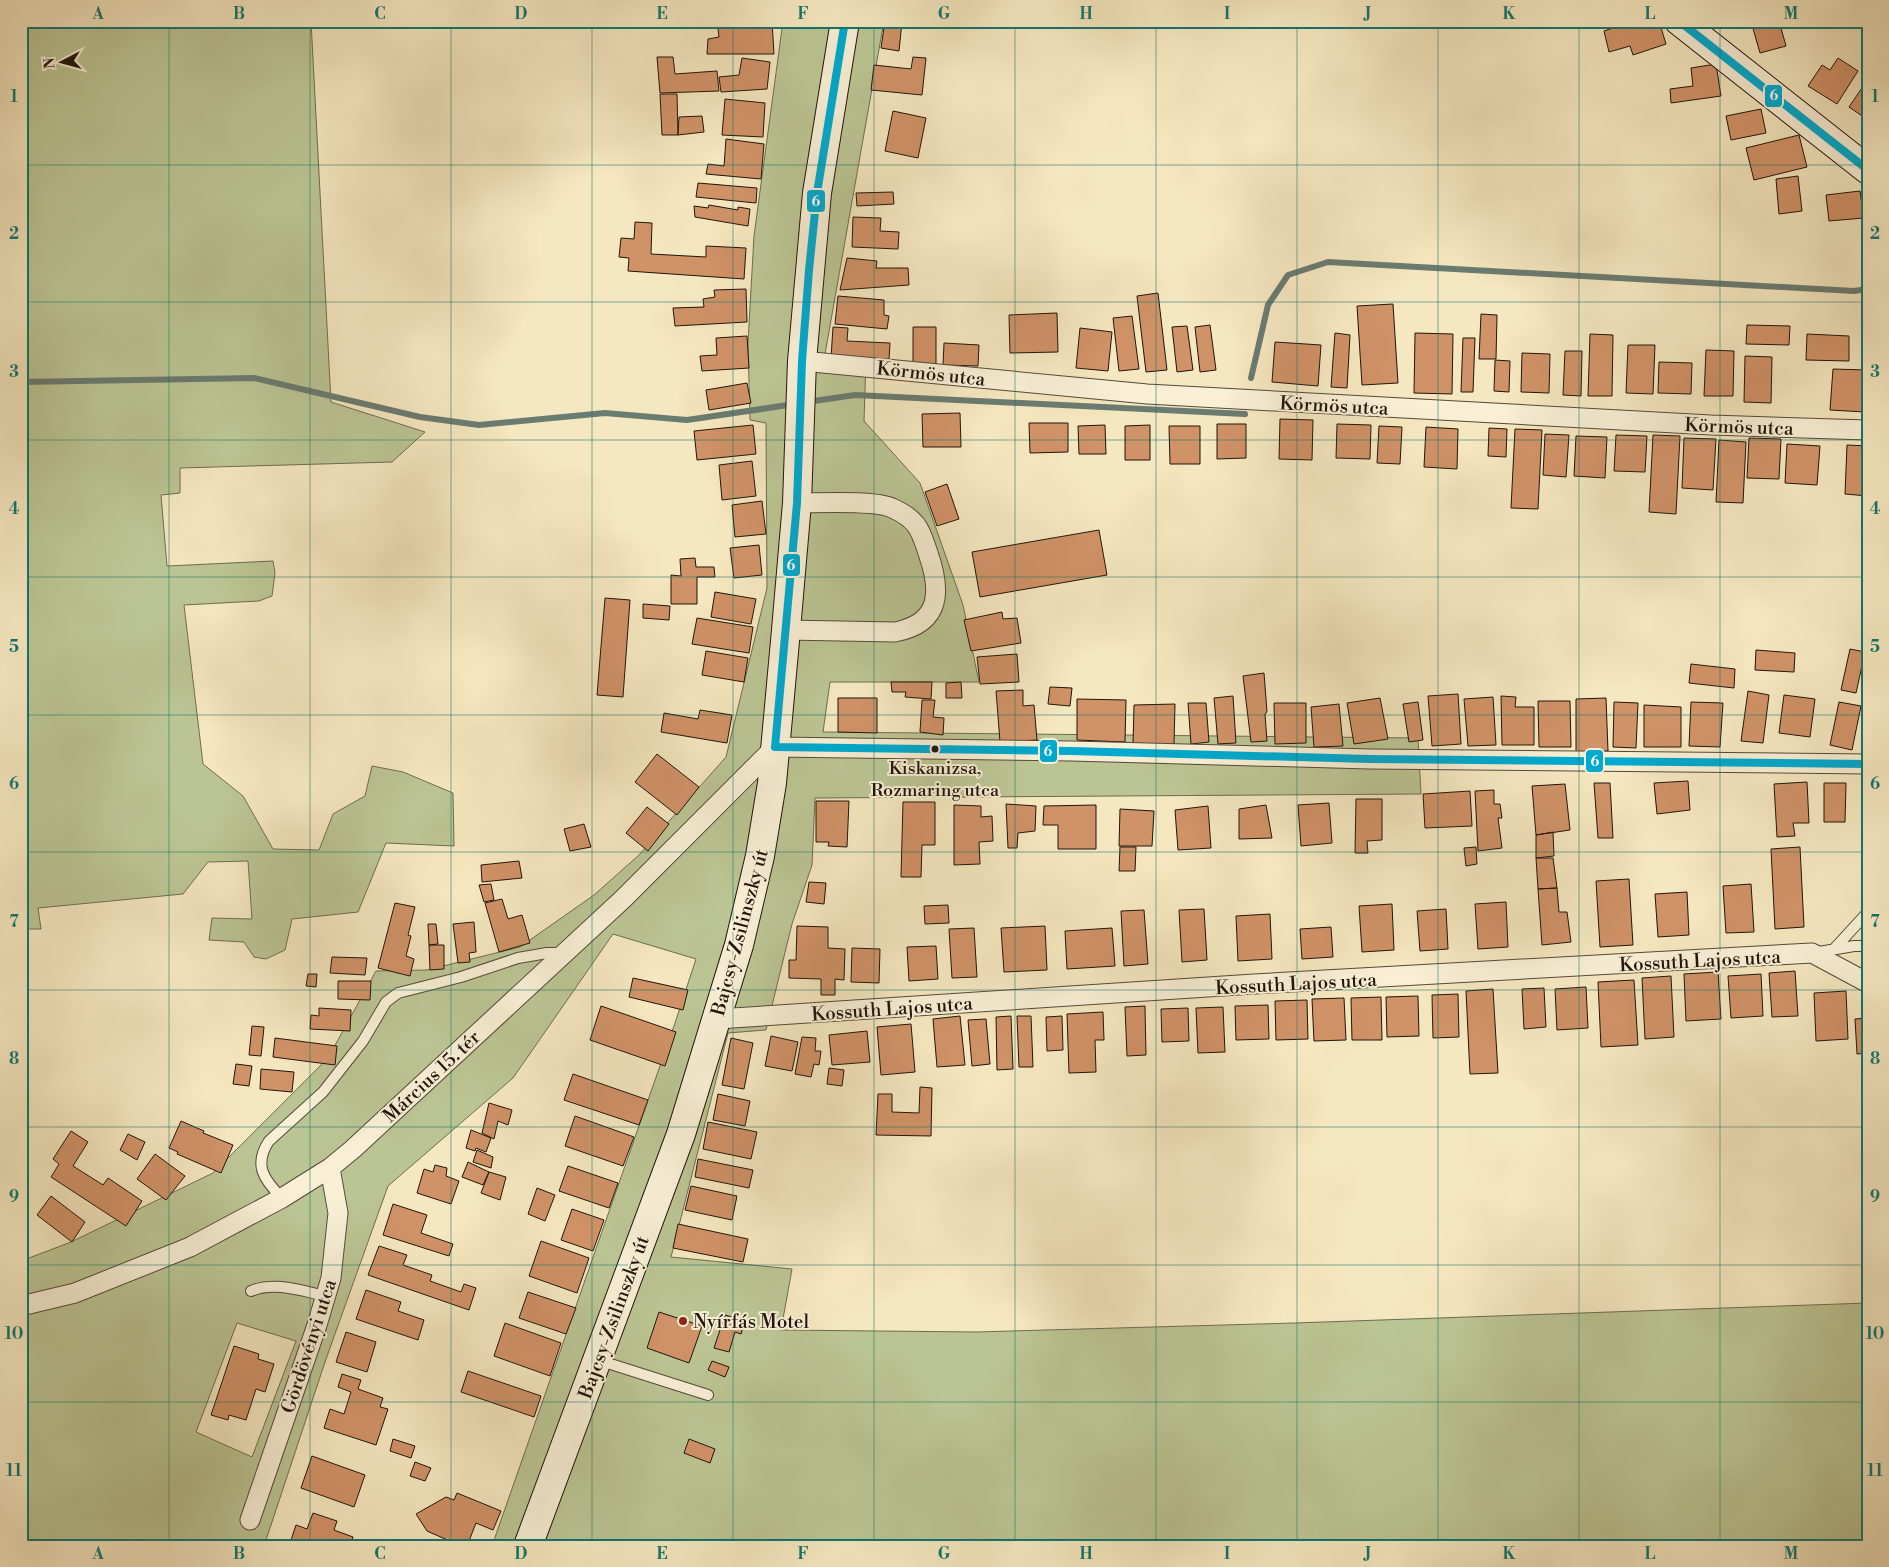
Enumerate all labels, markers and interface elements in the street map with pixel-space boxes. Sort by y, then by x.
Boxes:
text: A [91,4,104,24]
text: B [233,4,245,24]
text: C [374,4,386,24]
text: D [515,4,528,24]
text: E [656,4,668,24]
text: F [797,4,809,24]
text: G [938,4,951,24]
text: H [1079,4,1093,24]
text: I [1224,4,1230,24]
text: J [1363,4,1371,24]
text: K [1503,4,1517,24]
text: L [1645,4,1656,24]
text: M [1784,4,1799,24]
north arrow [38,38,88,88]
text: N [41,57,60,70]
line badge: 6 [1764,84,1783,108]
text: 1 [10,87,18,107]
text: 6 [1770,87,1779,105]
text: 1 [1871,87,1879,107]
line badge: 6 [806,189,826,213]
text: 6 [812,193,821,211]
text: 2 [9,224,19,244]
text: 2 [1870,224,1880,244]
street label: Körmös utca [875,356,987,392]
text: 3 [9,362,19,382]
text: 3 [1870,362,1880,382]
street label: Körmös utca [1279,391,1389,421]
street label: Körmös utca [1684,413,1794,441]
text: 4 [9,499,20,519]
text: 4 [1870,499,1881,519]
line badge: 6 [782,553,801,577]
text: 6 [787,557,796,575]
text: 5 [9,637,19,657]
text: 5 [1870,637,1880,657]
line badge: 6 [1039,739,1058,763]
text: 6 [1044,743,1053,761]
marker: Kiskanizsa, Rozmaring utca [930,744,940,754]
line badge: 6 [1585,749,1604,773]
text: 6 [1591,753,1600,771]
place label: Kiskanizsa, Rozmaring utca [871,757,1000,802]
text: 6 [9,774,19,794]
text: 6 [1870,774,1880,794]
street label: Bajcsy-Zsilinszky út [706,846,774,1019]
text: 7 [9,912,19,932]
text: 7 [1870,912,1880,932]
street label: Kossuth Lajos utca [1619,945,1782,977]
street label: Kossuth Lajos utca [1215,968,1378,1000]
street label: Kossuth Lajos utca [811,991,974,1027]
street label: Március 15. tér [378,1025,485,1128]
text: 8 [9,1049,19,1069]
text: 8 [1870,1049,1880,1069]
text: 9 [9,1187,19,1207]
text: 9 [1870,1187,1880,1207]
street label: Bajcsy-Zsilinszky út [573,1232,655,1403]
street label: Gördövényi utca [276,1276,342,1416]
place label: Nyírfás Motel [693,1310,809,1334]
marker: Nyírfás Motel [677,1315,689,1327]
text: 10 [5,1324,23,1344]
text: 10 [1866,1324,1884,1344]
text: 11 [6,1461,22,1481]
text: 11 [1867,1461,1883,1481]
text: A [91,1544,104,1564]
text: B [233,1544,245,1564]
text: C [374,1544,386,1564]
text: D [515,1544,528,1564]
text: E [656,1544,668,1564]
text: F [797,1544,809,1564]
text: G [938,1544,951,1564]
text: H [1079,1544,1093,1564]
text: I [1224,1544,1230,1564]
text: J [1363,1544,1371,1564]
text: K [1503,1544,1517,1564]
text: L [1645,1544,1656,1564]
text: M [1784,1544,1799,1564]

